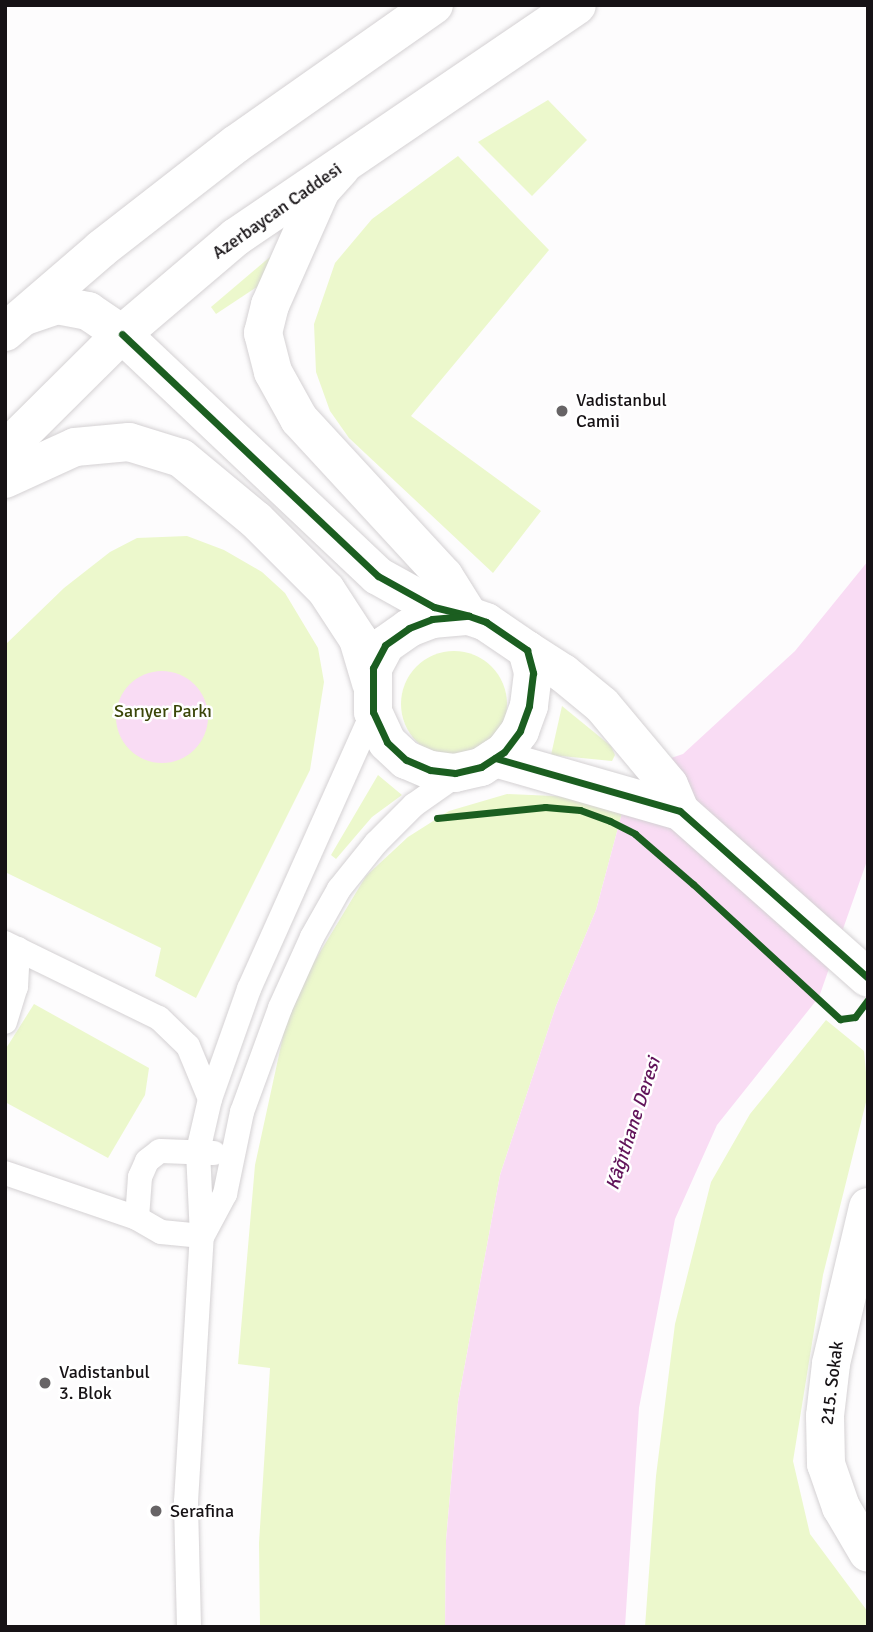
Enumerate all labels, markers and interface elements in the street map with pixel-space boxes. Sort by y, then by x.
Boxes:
street label: Azerbaycan Caddesi [208,158,346,264]
place label: Vadistanbul Camii [576,390,667,432]
marker: Vadistanbul Camii [554,403,570,419]
park label: Sarıyer Parkı [114,700,212,722]
water label: Kâğıthane Deresi [602,1055,666,1193]
street label: 215. Sokak [816,1340,848,1426]
place label: Vadistanbul 3. Blok [59,1362,150,1404]
marker: Vadistanbul 3. Blok [37,1375,53,1391]
place label: Serafina [170,1500,234,1522]
marker: Serafina [148,1503,164,1519]

